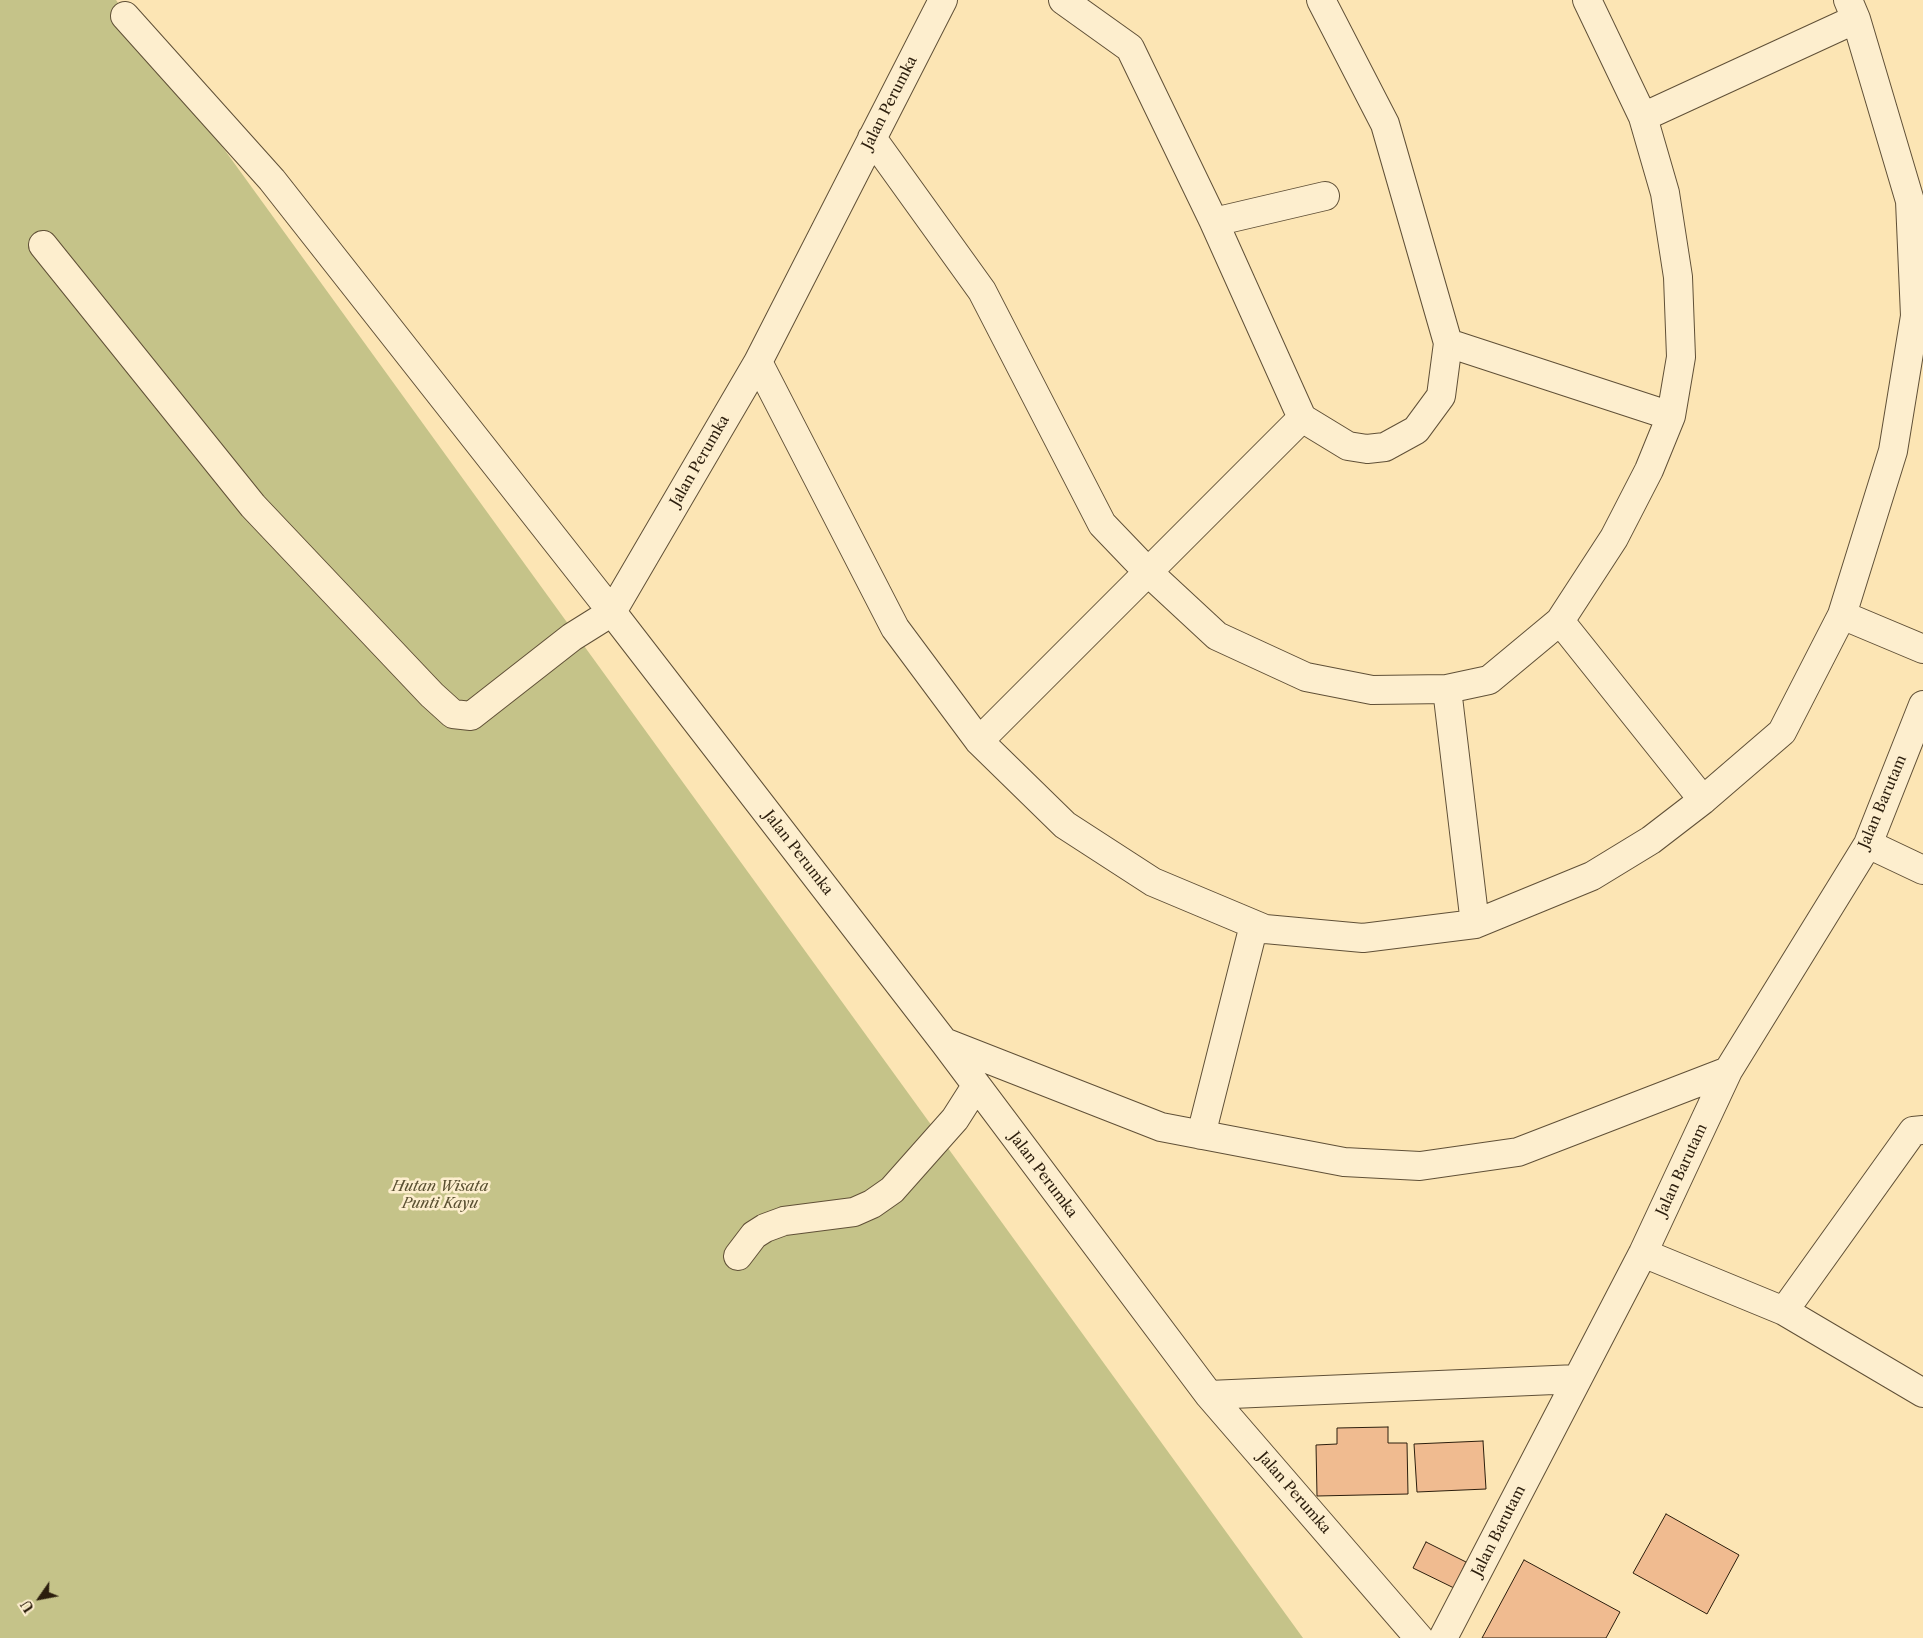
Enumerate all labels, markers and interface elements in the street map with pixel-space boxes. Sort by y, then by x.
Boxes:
street label: Jalan Perumka [859,53,921,153]
street label: Jalan Perumka [667,412,733,510]
street label: Jalan Barutam [1855,753,1911,851]
street label: Jalan Perumka [759,807,837,899]
street label: Jalan Barutam [1653,1121,1711,1219]
street label: Jalan Perumka [1005,1129,1081,1221]
park label: Hutan Wisata Punti Kayu [392,1178,488,1213]
street label: Jalan Perumka [1254,1448,1334,1538]
street label: Jalan Barutam [1468,1482,1530,1580]
north arrow [15,1573,65,1623]
text: U [17,1596,38,1616]

